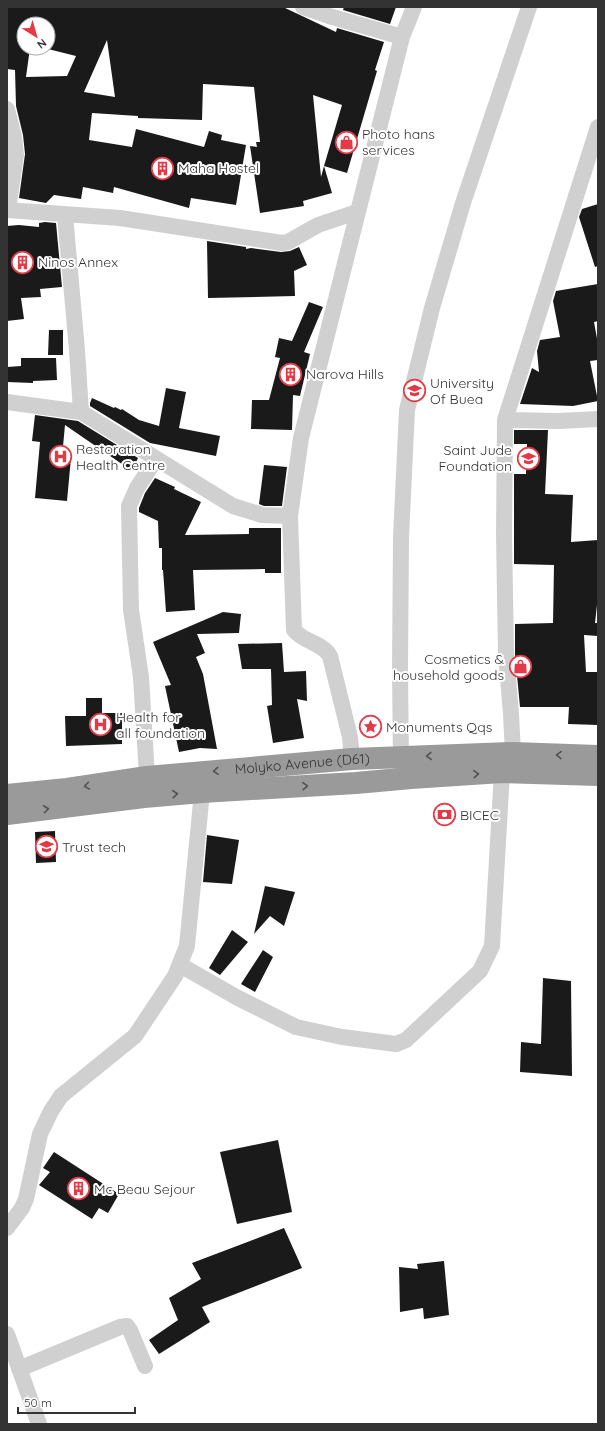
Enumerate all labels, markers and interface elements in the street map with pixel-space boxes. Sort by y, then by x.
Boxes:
north arrow [16,16,56,56]
text: N [35,36,49,52]
place label: Photo hans services [362,125,435,159]
shop icon: Photo hans services [334,129,360,155]
building icon: Maha Hostel [149,155,175,181]
place label: Maha Hostel [178,159,259,177]
building icon: Ninos Annex [10,249,36,275]
place label: Ninos Annex [38,253,118,271]
building icon: Narova Hills [278,361,304,387]
place label: Narova Hills [306,365,384,383]
place label: University Of Buea [430,374,494,408]
school or university icon: University Of Buea [401,378,427,404]
place label: Restoration Health Centre [76,440,165,474]
place label: Saint Jude Foundation [439,441,512,475]
hospital icon: Restoration Health Centre [48,444,74,470]
school or university icon: Saint Jude Foundation [515,445,541,471]
place label: Cosmetics & household goods [393,650,504,684]
shop icon: Cosmetics & household goods [507,654,533,680]
place label: Health for all foundation [116,708,205,742]
hospital icon: Health for all foundation [87,712,113,738]
place icon: Monuments Qqs [357,714,383,740]
place label: Monuments Qqs [386,718,492,736]
street label: Molyko Avenue (D61) [234,749,370,778]
one-way arrow [556,751,562,759]
one-way arrow [426,752,432,760]
one-way arrow [213,766,219,775]
one-way arrow [473,769,479,778]
one-way arrow [84,781,90,790]
one-way arrow [302,782,308,790]
one-way arrow [172,790,178,799]
bank icon: BICEC [431,802,457,828]
one-way arrow [43,805,49,814]
place label: BICEC [460,806,499,824]
school or university icon: Trust tech [33,834,59,860]
place label: Trust tech [62,838,126,856]
building icon: Mc Beau Sejour [66,1176,92,1202]
place label: Mc Beau Sejour [94,1180,196,1198]
scale bar [18,1389,135,1415]
text: 50 m [24,1395,52,1410]

